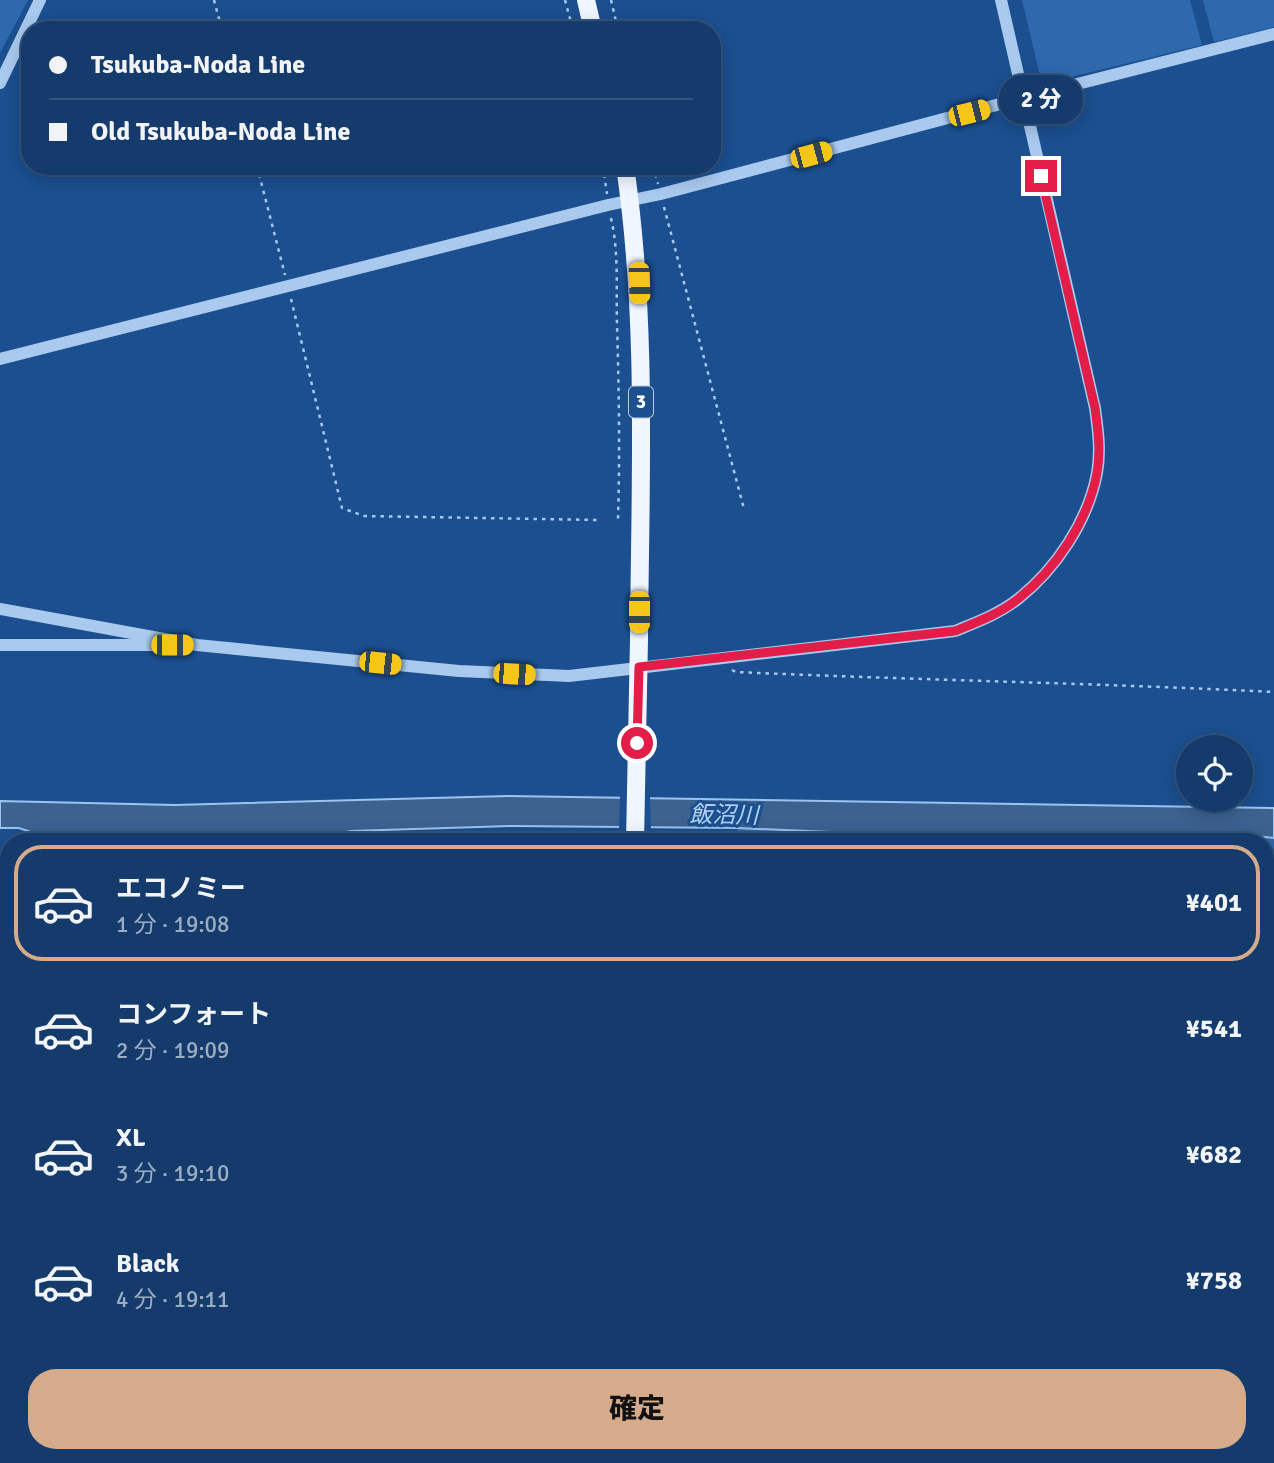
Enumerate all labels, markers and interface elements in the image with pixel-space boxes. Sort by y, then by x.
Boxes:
text: Tsukuba-Noda Line [91,49,305,81]
callout: 2 分 [999,74,1083,124]
text: 2 分 [1021,85,1061,114]
car [947,98,992,128]
text: Old Tsukuba-Noda Line [91,116,350,148]
car [788,139,835,171]
route end [1025,160,1057,192]
car [628,262,651,304]
road number: 3 [629,386,653,418]
car [629,591,650,633]
car [152,635,194,656]
car [359,650,402,676]
car [493,662,536,686]
route start [621,727,653,759]
map controls [1176,735,1253,812]
button: locate [1176,735,1253,812]
water label: 飯沼川 [689,800,762,830]
icon: car [32,872,95,935]
text: エコノミー [116,873,246,905]
text: ¥401 [1186,887,1242,919]
text: 1 分 · 19:08 [116,910,229,939]
icon: car [32,998,95,1061]
text: コンフォート [116,999,271,1031]
text: ¥541 [1186,1013,1242,1045]
text: 2 分 · 19:09 [116,1036,229,1065]
text: XL [116,1122,146,1154]
icon: car [32,1124,95,1187]
text: ¥682 [1186,1139,1242,1171]
text: 3 分 · 19:10 [116,1159,229,1188]
text: Black [116,1248,179,1280]
icon: car [32,1250,95,1313]
text: ¥758 [1186,1265,1242,1297]
text: 4 分 · 19:11 [116,1285,229,1314]
button: 確定 [28,1369,1246,1449]

